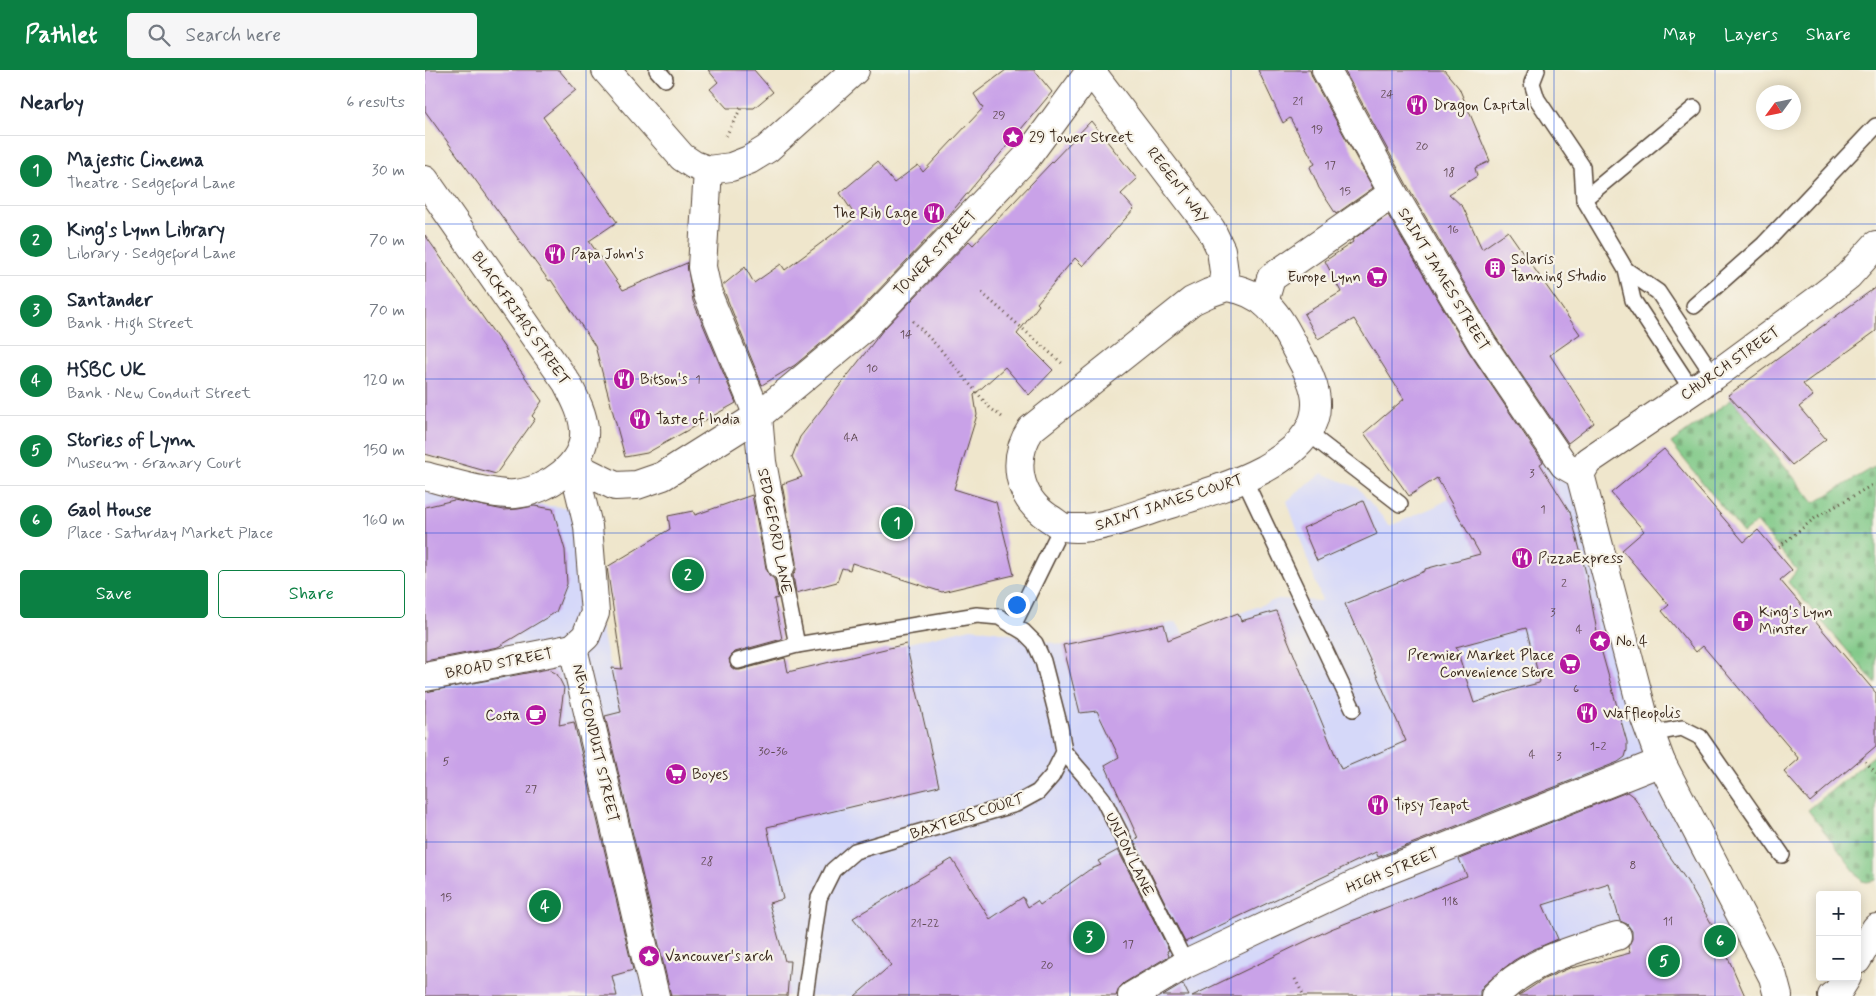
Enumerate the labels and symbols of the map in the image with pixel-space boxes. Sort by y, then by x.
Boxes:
north arrow [1756,85,1801,130]
house number: 24 [1380,87,1394,103]
restaurant icon: Dragon Capital [1405,93,1429,117]
house number: 21 [1292,94,1304,110]
place label: Dragon Capital [1433,96,1530,117]
house number: 29 [992,108,1006,124]
house number: 19 [1311,122,1323,138]
place icon: 29 Tower Street [1001,125,1025,149]
place label: 29 Tower Street [1029,128,1134,148]
house number: 20 [1416,139,1429,155]
street label: REGENT WAY [1142,143,1212,228]
house number: 17 [1324,158,1336,174]
house number: 18 [1443,165,1455,181]
house number: 15 [1339,184,1351,200]
restaurant icon: The Rib Cage [922,201,946,225]
place label: The Rib Cage [833,204,918,225]
street label: SAINT JAMES STREET [1393,204,1494,355]
street label: TOWER STREET [890,206,982,301]
house number: 16 [1447,222,1459,238]
restaurant icon: Papa John's [543,242,567,266]
place label: Papa John's [571,245,644,265]
street label: BLACKFRIARS STREET [467,248,574,389]
place label: Solaris Tanning Studio [1511,250,1606,288]
building icon: Solaris Tanning Studio [1483,256,1507,280]
supermarket icon: Europe Lynn [1365,265,1389,289]
place label: Europe Lynn [1287,268,1361,288]
street label: CHURCH STREET [1677,322,1784,406]
house number: 14 [900,327,912,343]
house number: 10 [866,361,878,377]
restaurant icon: Bitson's [612,367,636,391]
place label: Bitson's [640,370,688,390]
house number: 1 [695,372,701,388]
restaurant icon: Taste of India [628,407,652,431]
place label: Taste of India [656,410,740,430]
house number: 4A [844,430,859,446]
house number: 3 [1529,466,1535,482]
street label: SEDGEFORD LANE [752,467,796,596]
street label: SAINT JAMES COURT [1093,470,1246,536]
house number: 1 [1540,502,1546,518]
pin: 1 [881,504,913,542]
restaurant icon: PizzaExpress [1510,546,1534,570]
place label: PizzaExpress [1538,549,1624,569]
pin: 2 [672,556,704,594]
house number: 2 [1561,576,1567,592]
your location [1004,592,1030,618]
place label: King's Lynn Minster [1759,603,1833,640]
house number: 3 [1550,605,1556,621]
church icon: King's Lynn Minster [1731,609,1755,633]
house number: 4 [1576,622,1583,638]
place icon: No. 4 [1588,629,1612,653]
place label: No. 4 [1616,632,1648,652]
street label: BROAD STREET [444,644,555,684]
place label: Premier Market Place Convenience Store [1408,646,1554,683]
supermarket icon: Premier Market Place Convenience Store [1558,652,1582,676]
street label: NEW CONDUIT STREET [567,662,623,825]
house number: 6 [1573,681,1579,697]
restaurant icon: Waffleopolis [1575,701,1599,725]
cafe icon: Costa [524,703,548,727]
place label: Waffleopolis [1603,704,1681,724]
place label: Costa [485,706,520,726]
house number: 1-2 [1590,739,1606,755]
house number: 30-36 [758,744,788,760]
house number: 4 [1529,747,1536,763]
house number: 3 [1556,749,1562,765]
house number: 5 [442,754,450,770]
supermarket icon: Boyes [664,762,688,786]
place label: Boyes [692,765,728,785]
house number: 27 [525,782,537,798]
street label: BAXTERS COURT [908,789,1028,845]
restaurant icon: Tipsy Teapot [1366,793,1390,817]
place label: Tipsy Teapot [1394,796,1470,816]
street label: UNION LANE [1100,809,1158,900]
street label: HIGH STREET [1343,843,1442,899]
house number: 28 [701,854,713,870]
house number: 8 [1630,858,1636,874]
pin: 4 [529,887,561,925]
house number: 15 [440,890,452,906]
house number: 118 [1441,894,1459,910]
house number: 11 [1663,914,1673,930]
house number: 21-22 [911,916,939,932]
pin: 3 [1073,918,1105,956]
pin: 6 [1704,922,1736,960]
house number: 17 [1122,937,1134,953]
pin: 5 [1648,942,1680,980]
place icon: Vancouver's arch [637,944,661,968]
place label: Vancouver's arch [665,947,774,967]
house number: 20 [1041,958,1054,974]

